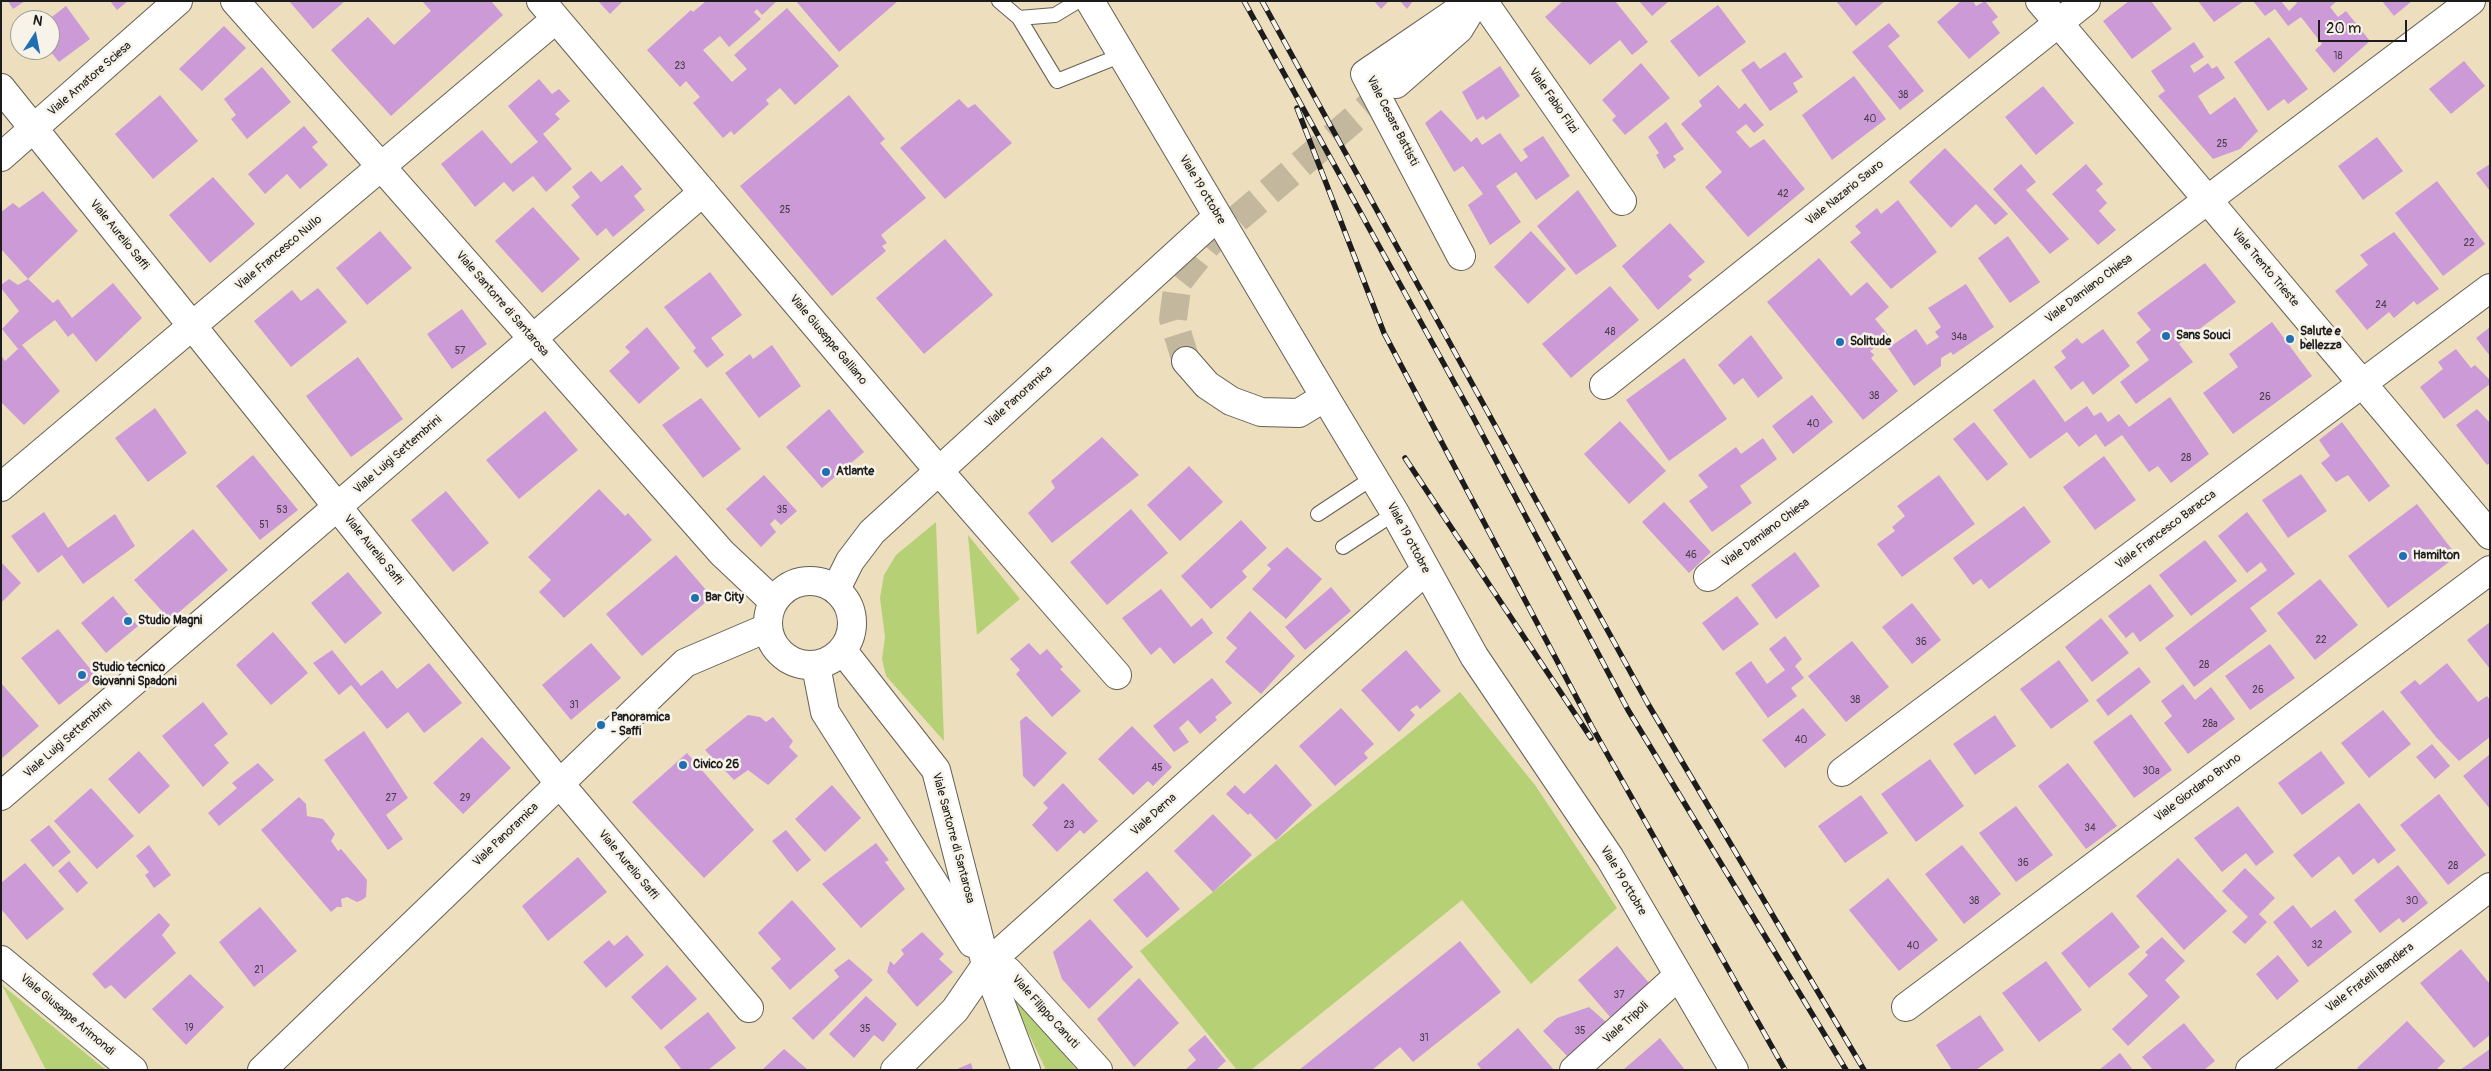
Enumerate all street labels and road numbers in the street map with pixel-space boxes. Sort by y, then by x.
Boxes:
street label: Viale Amatore Sciesa [45,39,135,119]
street label: Viale Fabio Filzi [1525,66,1581,136]
street label: Viale Cesare Battisti [1363,74,1421,168]
street label: Viale 19 ottobre [1176,153,1228,227]
street label: Viale Nazario Sauro [1803,157,1887,229]
street label: Viale Aurelio Saffi [86,197,152,273]
street label: Viale Francesco Nullo [233,213,325,293]
street label: Viale Trento Trieste [2228,226,2302,310]
street label: Viale Santorre di Santarosa [452,248,552,360]
street label: Viale Damiano Chiesa [2042,251,2136,327]
street label: Viale Giuseppe Galliano [786,292,870,388]
street label: Viale Panoramica [982,363,1056,431]
street label: Viale Luigi Settembrini [351,413,445,497]
street label: Viale Francesco Baracca [2113,487,2219,573]
street label: Viale Damiano Chiesa [1719,495,1813,571]
street label: Viale 19 ottobre [1383,500,1433,576]
street label: Viale Aurelio Saffi [340,512,406,588]
street label: Viale Luigi Settembrini [21,697,115,781]
street label: Viale Giordano Bruno [2152,751,2244,825]
street label: Viale Santorre di Santarosa [929,771,977,905]
street label: Viale Derna [1128,791,1180,839]
street label: Viale Panoramica [470,800,542,870]
street label: Viale Aurelio Saffi [595,827,661,903]
street label: Viale 19 ottobre [1597,844,1649,918]
street label: Viale Fratelli Bandiera [2323,940,2417,1016]
street label: Viale Giuseppe Arimondi [17,971,117,1059]
street label: Viale Filippo Canuti [1008,972,1082,1052]
street label: Viale Tripoli [1600,999,1652,1047]

